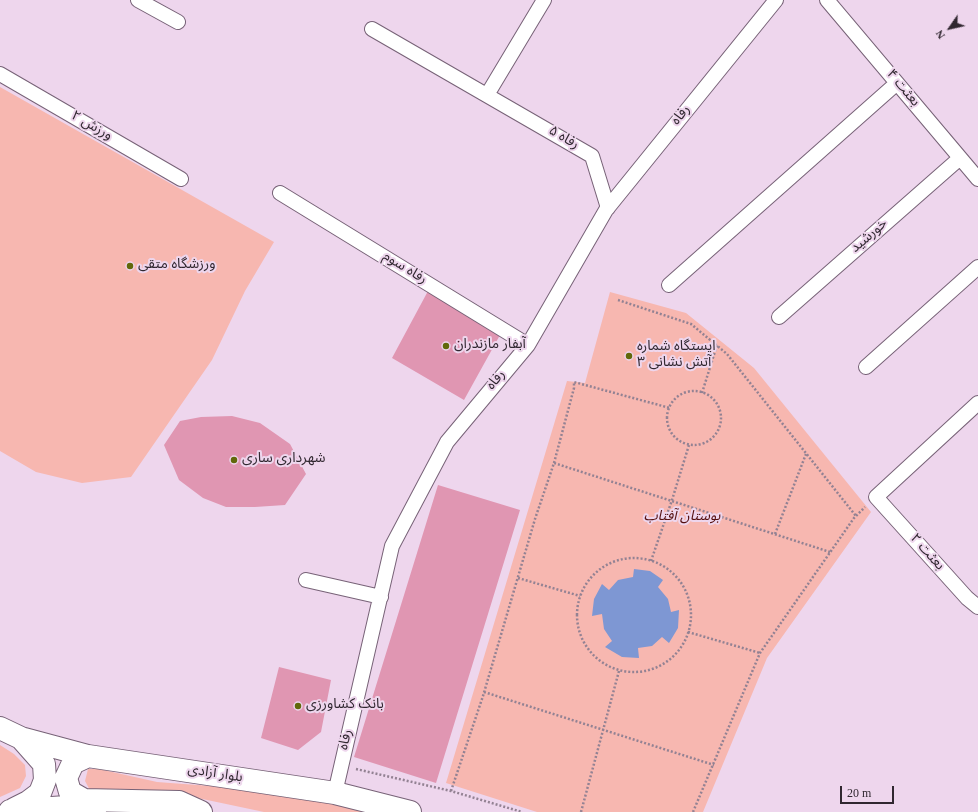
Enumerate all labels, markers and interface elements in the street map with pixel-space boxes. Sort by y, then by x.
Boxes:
north arrow [930,8,970,48]
text: N [933,28,947,41]
street label: بعثت ۴ [882,67,922,111]
street label: رفاه [669,103,695,129]
street label: ورزش ۲ [67,109,115,145]
street label: رفاه ۵ [545,124,581,154]
street label: خورشید [848,216,892,258]
street label: رفاه سوم [379,249,429,289]
place label: ورزشگاه متقی [138,258,215,274]
marker: ورزشگاه متقی [125,261,135,271]
place label: آبفار مازندران [454,338,526,354]
place label: ایستگاه شماره ۳ آتش نشانی [637,340,716,372]
marker: آبفار مازندران [441,341,451,351]
marker: ایستگاه شماره ۳ آتش نشانی [624,351,634,361]
street label: رفاه [484,368,510,394]
place label: شهرداری ساری [242,452,325,468]
marker: شهرداری ساری [229,455,239,465]
park label: بوستان آفتاب [644,510,720,526]
street label: بعثت ۲ [905,531,947,575]
place label: بانک کشاورزی [306,698,384,714]
marker: بانک کشاورزی [293,701,303,711]
street label: رفاه [336,728,358,752]
street label: بلوار آزادی [186,762,244,788]
scale bar [842,778,896,804]
text: 20 m [847,786,871,800]

